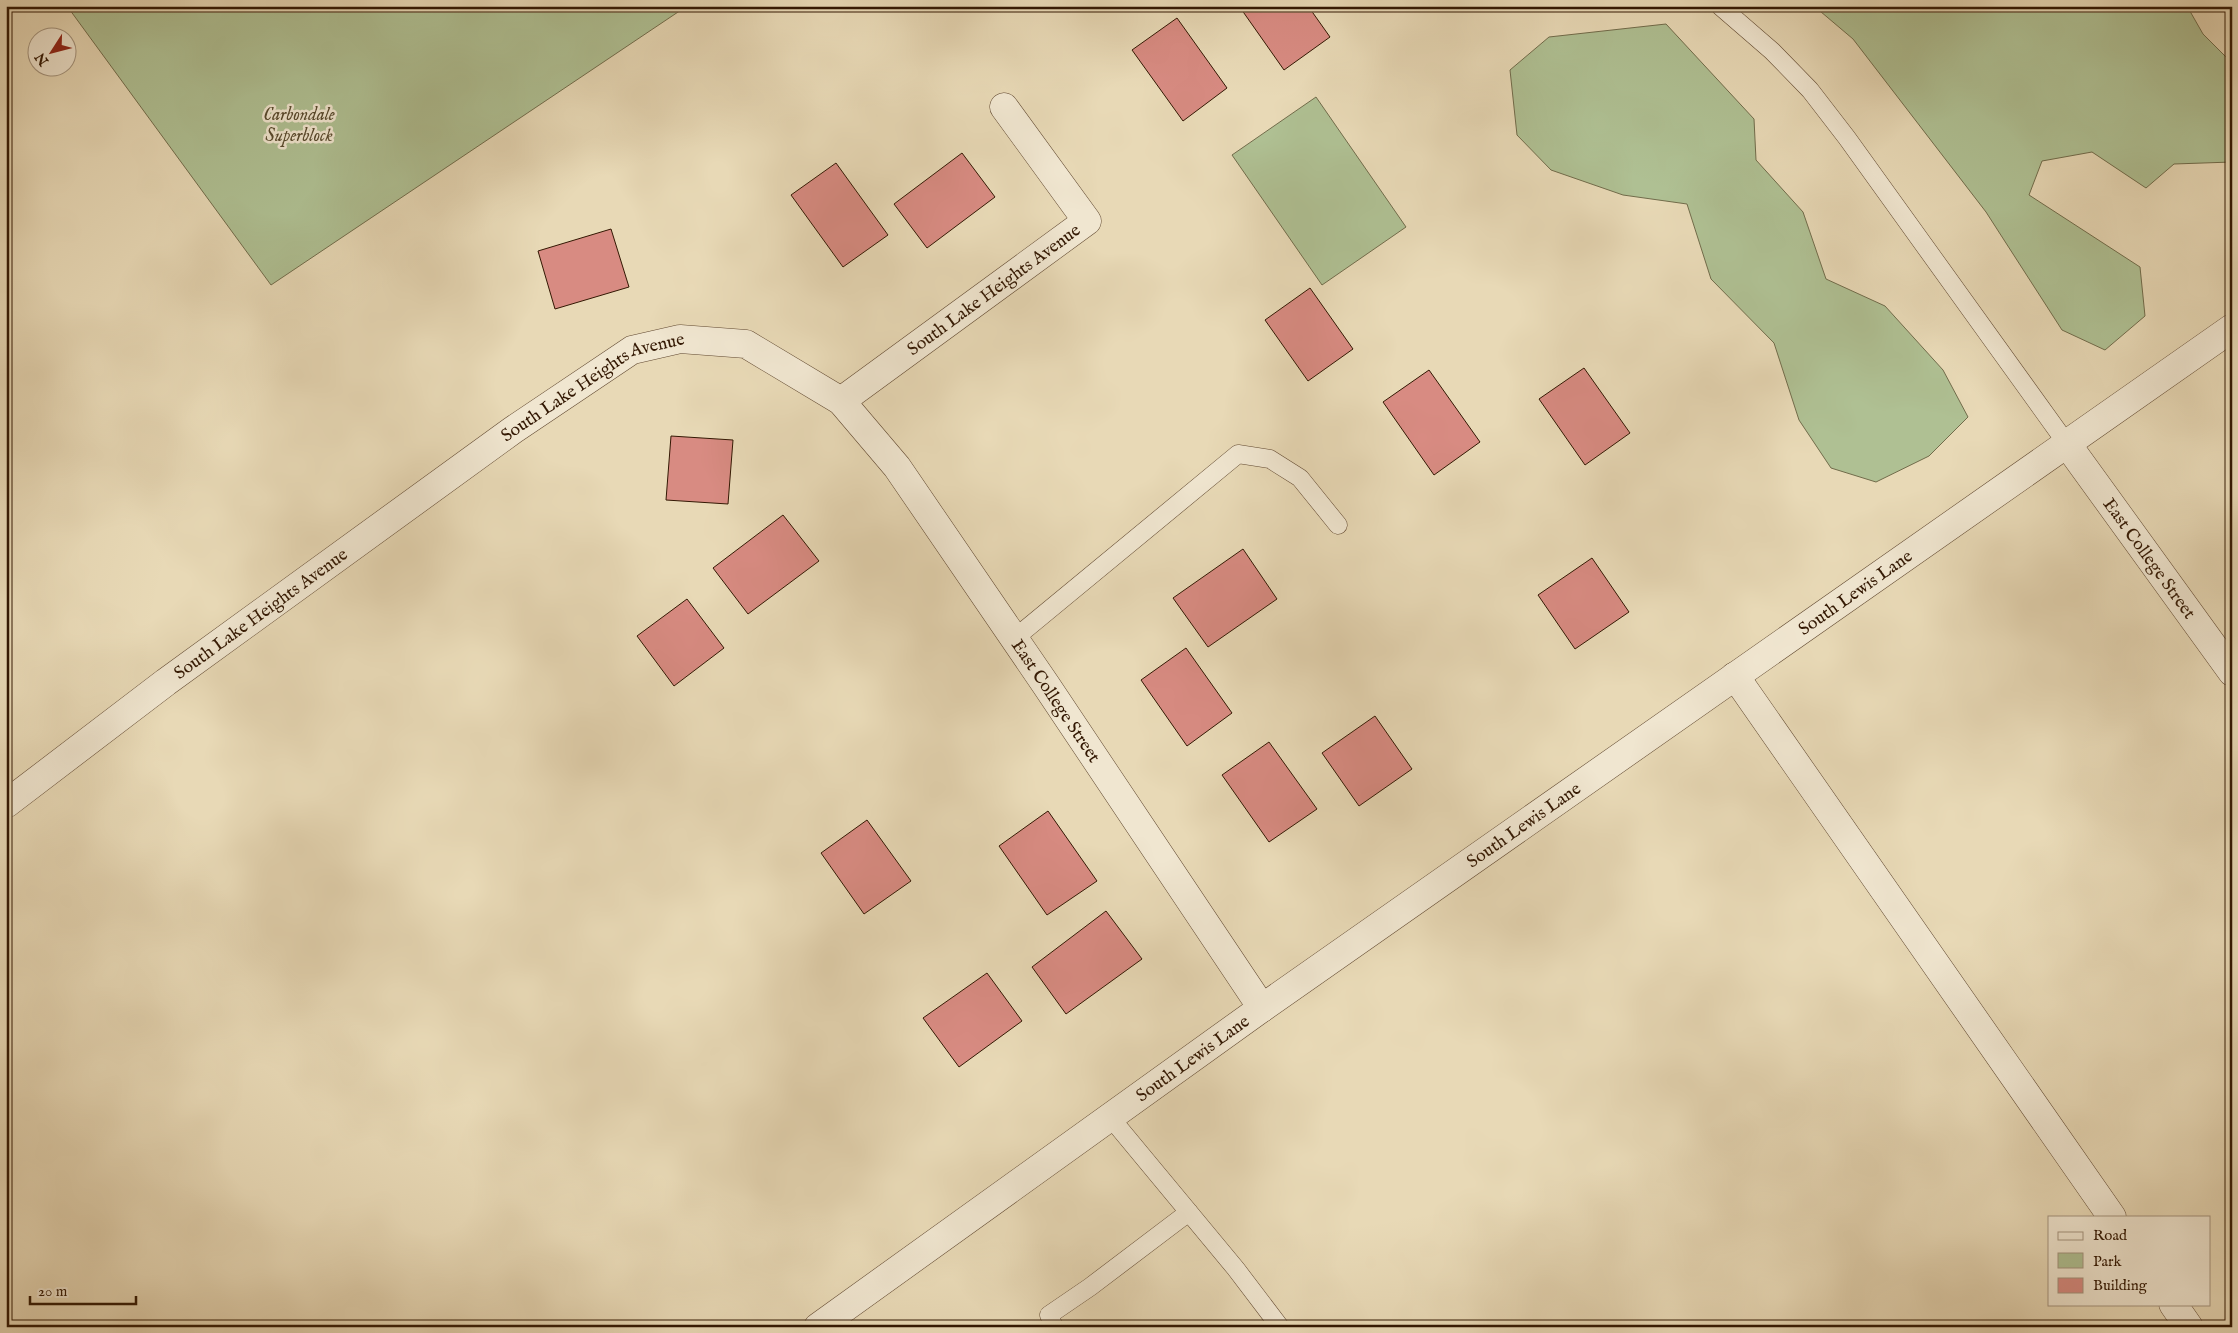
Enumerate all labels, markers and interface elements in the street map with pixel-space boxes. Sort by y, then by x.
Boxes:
north arrow [28,28,78,78]
text: N [31,49,54,70]
park label: Carbondale Superblock [263,104,335,148]
street label: South Lake Heights Avenue [903,220,1086,362]
street label: South Lake Heights Avenue [497,328,687,448]
street label: East College Street [2097,494,2200,624]
street label: South Lake Heights Avenue [170,544,353,685]
street label: South Lewis Lane [1794,545,1918,641]
street label: East College Street [1005,635,1105,768]
street label: South Lewis Lane [1463,778,1586,874]
street label: South Lewis Lane [1132,1011,1255,1108]
legend [2048,1216,2210,1306]
text: Road [2093,1226,2128,1245]
text: Park [2093,1252,2123,1271]
scale bar [30,1273,136,1305]
text: Building [2093,1276,2148,1295]
text: 20 m [38,1282,68,1301]

